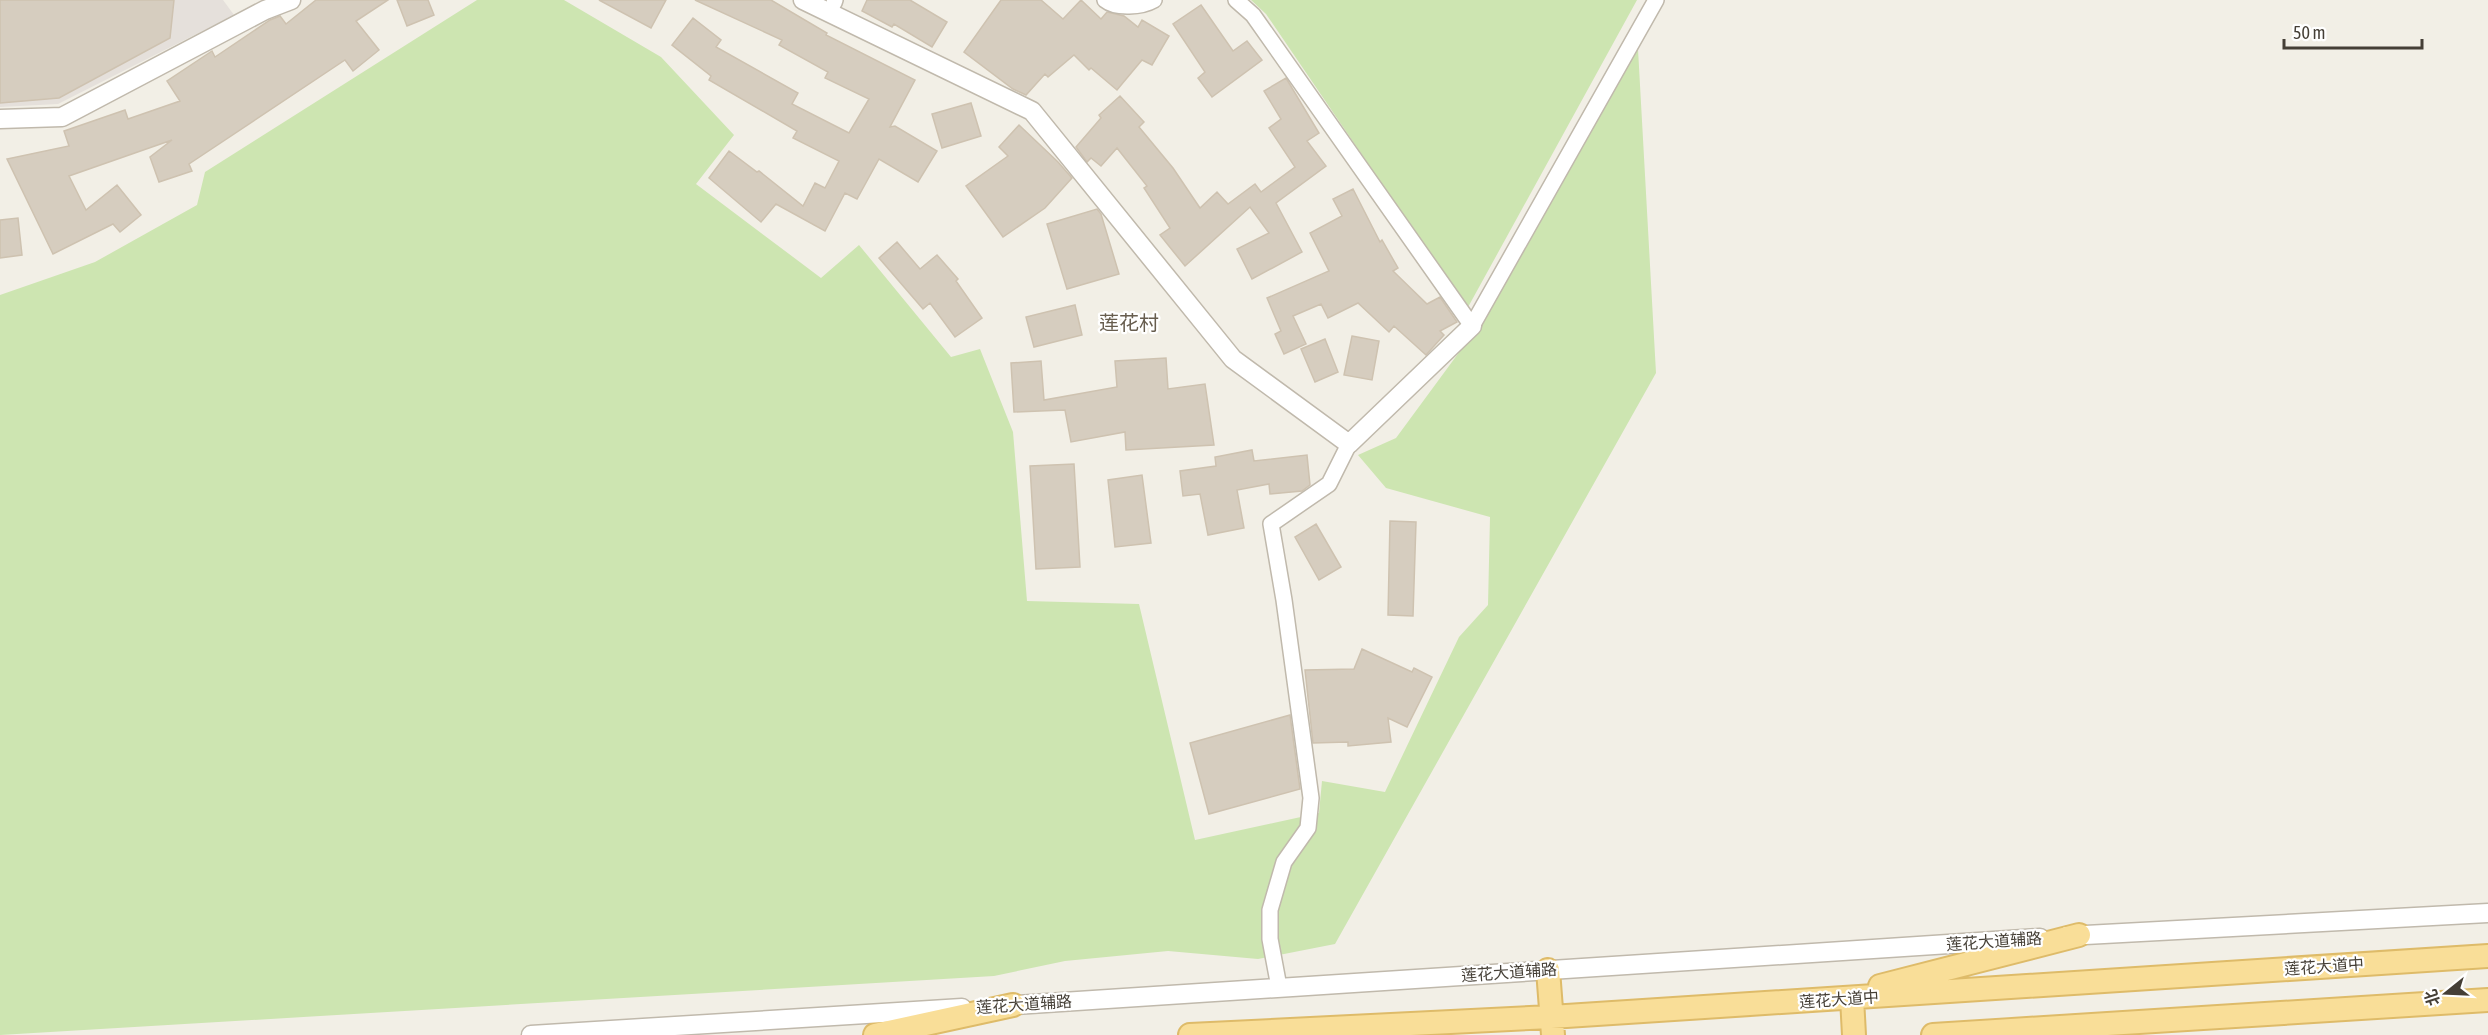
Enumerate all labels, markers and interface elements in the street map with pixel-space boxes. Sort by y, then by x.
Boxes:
scale bar [2284,12,2422,50]
text: 50 m [2293,22,2325,43]
district label: 莲花村 [1099,311,1159,334]
street label: 莲花大道辅路 [1945,929,2043,953]
street label: 莲花大道中 [2283,954,2365,978]
street label: 莲花大道辅路 [1460,960,1558,984]
north arrow [2416,963,2476,1023]
street label: 莲花大道中 [1798,987,1880,1011]
text: 北 [2421,987,2443,1008]
street label: 莲花大道辅路 [975,992,1073,1016]

